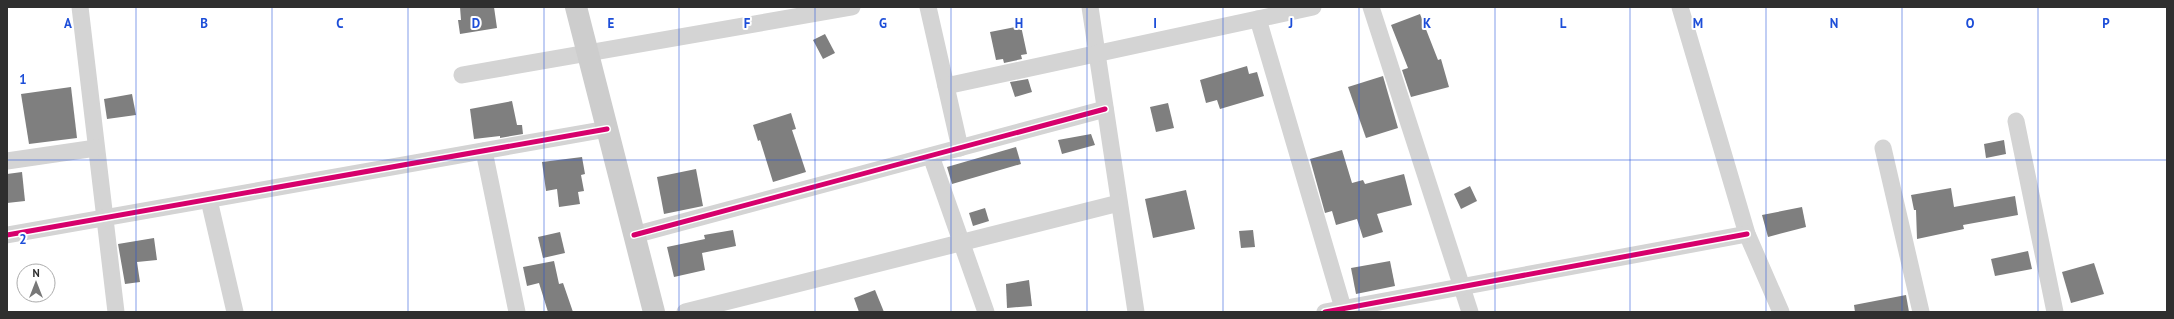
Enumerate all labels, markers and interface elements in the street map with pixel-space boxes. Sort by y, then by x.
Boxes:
text: A [64,15,72,32]
text: B [200,15,208,32]
text: C [336,15,344,32]
text: D [472,15,480,32]
text: E [608,15,615,32]
text: F [744,15,751,32]
text: G [879,15,887,32]
text: H [1015,15,1023,32]
text: I [1153,15,1157,32]
text: J [1288,15,1293,32]
text: K [1423,15,1431,32]
text: L [1560,15,1567,32]
text: M [1693,15,1703,32]
text: N [1830,15,1838,32]
text: O [1966,15,1975,32]
text: P [2102,15,2110,32]
text: 1 [19,71,27,88]
text: 2 [19,231,27,248]
north arrow [16,263,56,303]
text: N [32,266,40,280]

